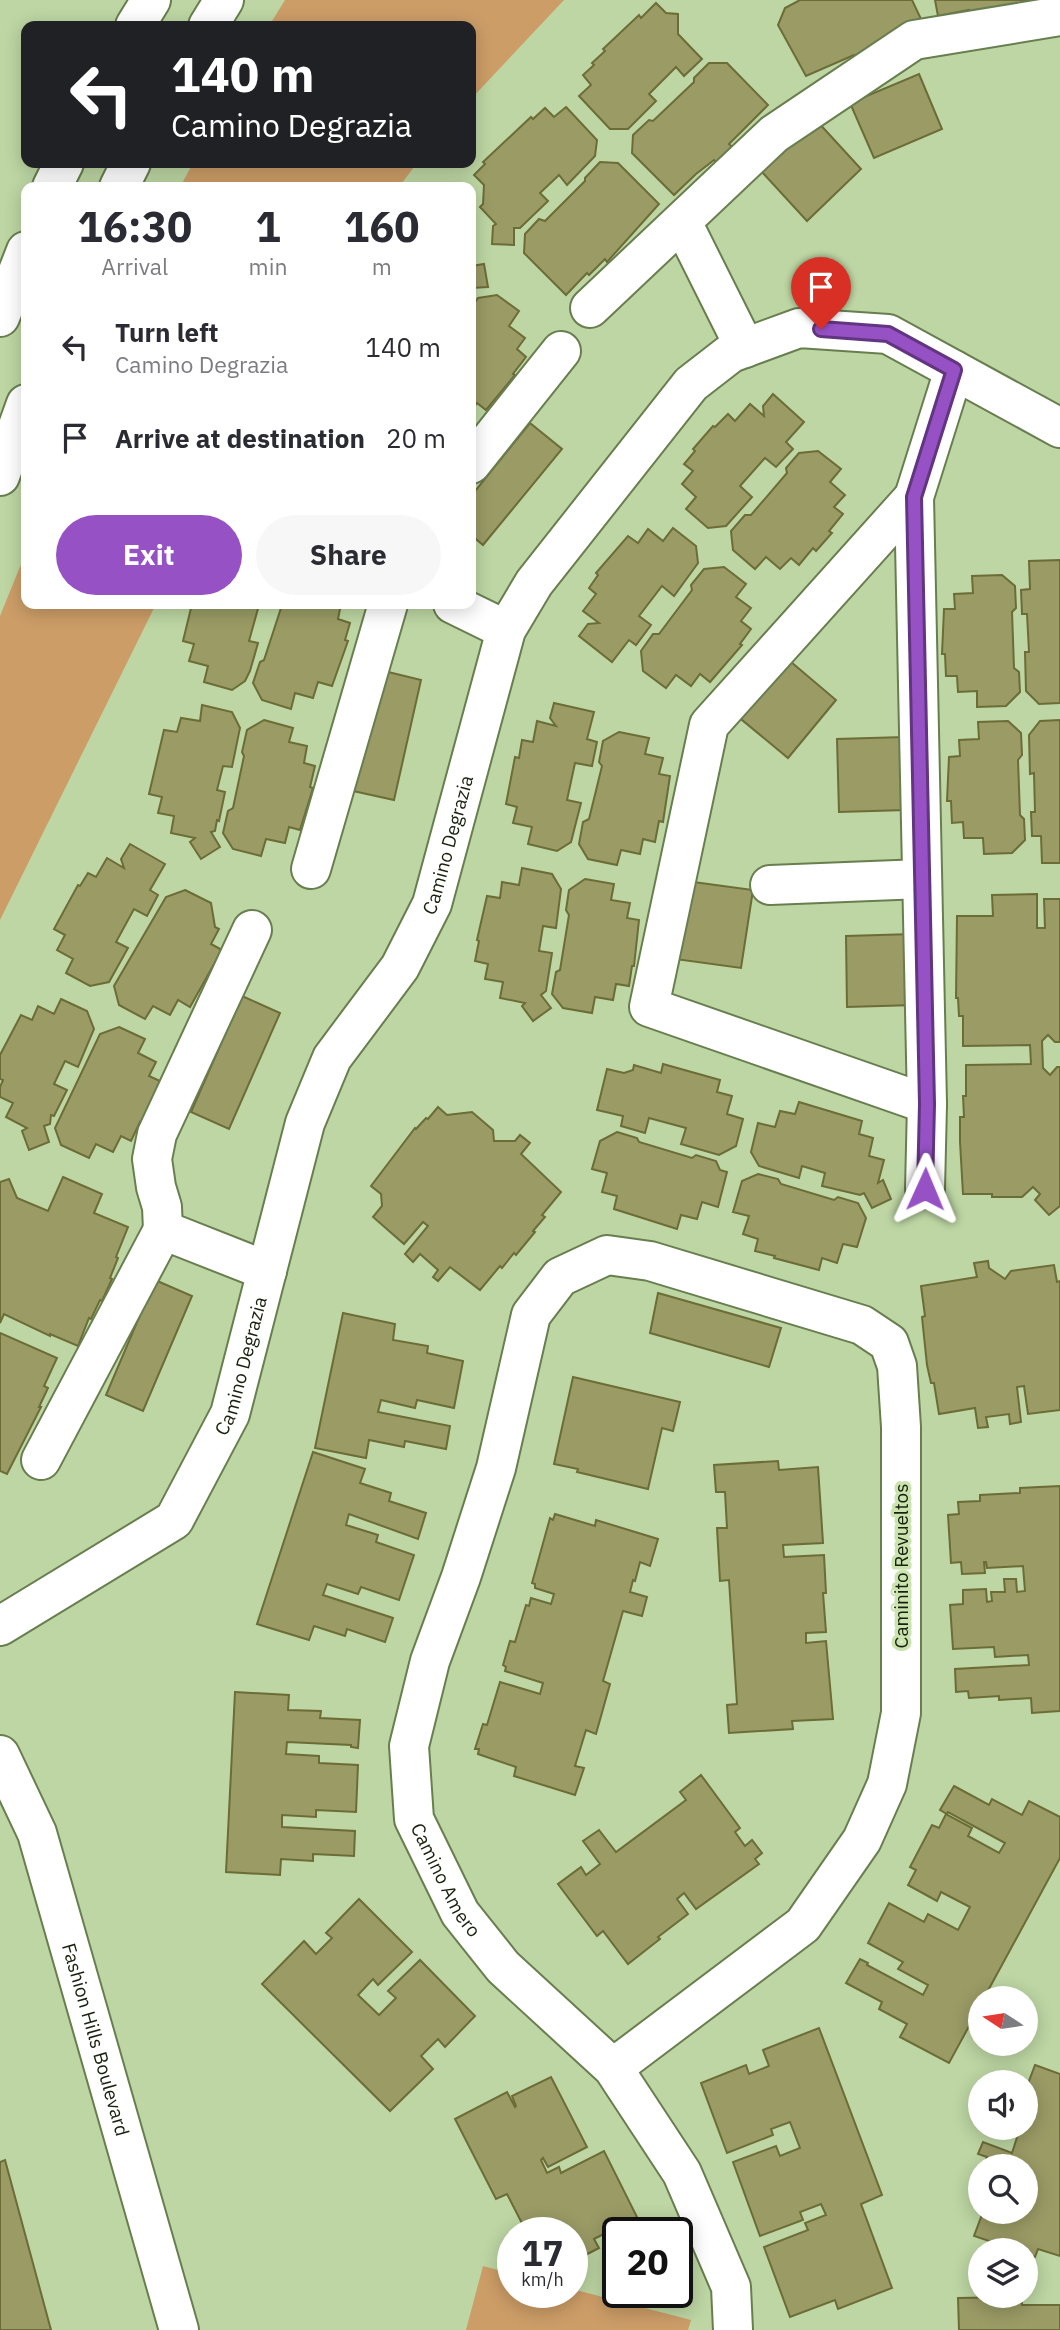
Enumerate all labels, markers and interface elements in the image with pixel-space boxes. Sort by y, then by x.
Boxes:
text: 140 m [171,42,315,105]
icon: left [56,49,147,140]
text: Camino Degrazia [171,104,412,146]
text: 16:30 [77,199,192,254]
text: 1 [255,199,281,254]
text: 160 [344,199,420,254]
text: Arrival [101,251,168,281]
text: min [249,251,287,281]
text: m [372,251,392,281]
pin [791,257,851,329]
icon: arrive [802,268,840,306]
text: Turn left [115,315,218,349]
icon: left [56,328,94,366]
text: 140 m [365,330,441,364]
text: Camino Degrazia [115,349,288,379]
icon: arrive [56,419,94,457]
text: Arrive at destination [115,421,365,455]
text: 20 m [386,421,446,455]
button: Exit [56,515,242,595]
button: Share [256,515,441,595]
street label: Camino Degrazia [417,773,478,919]
position arrow [888,1152,962,1226]
street label: Camino Degrazia [209,1294,272,1439]
street label: Caminito Revueltos [889,1484,913,1648]
street label: Camino Amero [406,1819,486,1942]
street label: Fashion Hills Boulevard [57,1940,135,2139]
north arrow [968,1986,1038,2056]
map controls [968,1986,1038,2308]
button: sound [968,2070,1038,2140]
button: search [968,2154,1038,2224]
speed limit sign: 20 [602,2217,693,2308]
text: 17 [521,2230,564,2276]
button: layers [968,2238,1038,2308]
text: km/h [521,2268,564,2291]

